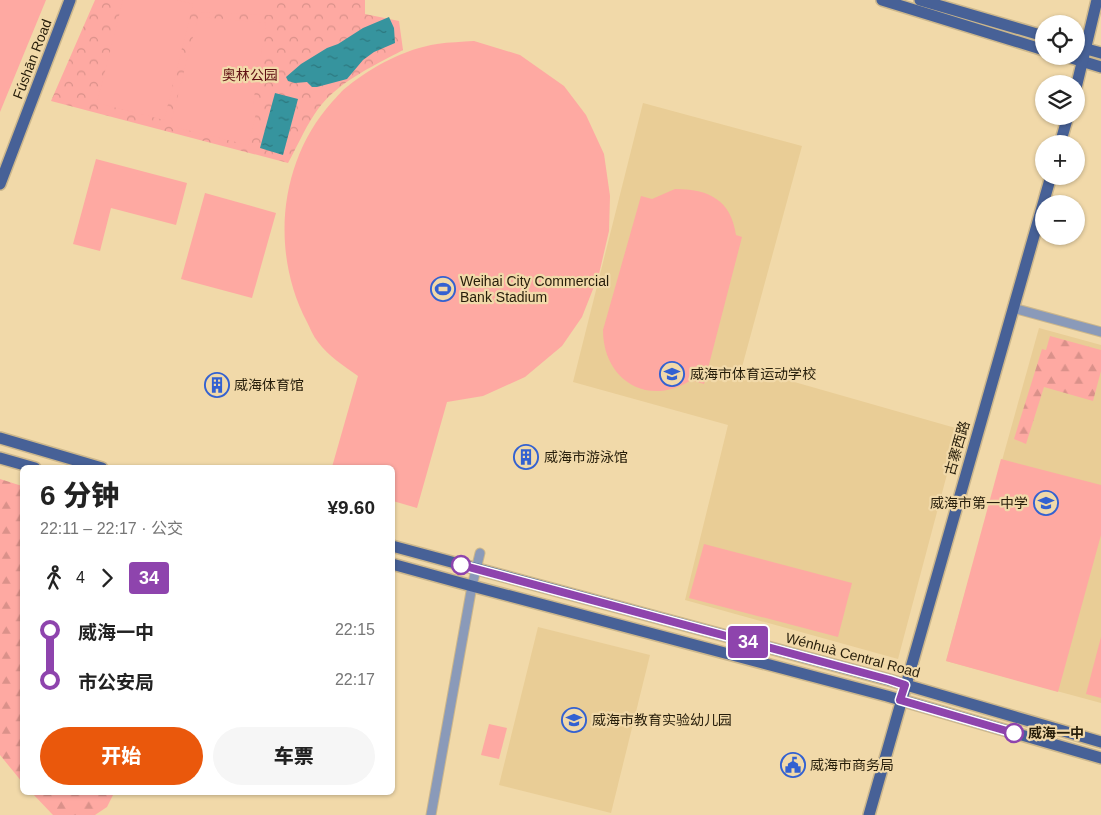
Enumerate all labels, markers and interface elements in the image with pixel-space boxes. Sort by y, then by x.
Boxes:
map controls [1035,15,1085,245]
button: locate [1035,15,1085,65]
street label: Fúshān Road [9,17,55,101]
park label: 奥林公园 [222,67,278,83]
button: layers [1035,75,1085,125]
button: + [1035,135,1085,185]
button: − [1035,195,1085,245]
place label: Weihai City Commercial Bank Stadium [460,273,609,305]
sports icon: Weihai City Commercial Bank Stadium [430,276,456,302]
school or university icon: 威海市体育运动学校 [659,361,685,387]
place label: 威海市体育运动学校 [690,366,816,382]
building icon: 威海体育馆 [204,372,230,398]
place label: 威海体育馆 [234,377,304,393]
street label: 古寨西路 [942,419,972,477]
building icon: 威海市游泳馆 [513,444,539,470]
place label: 威海市游泳馆 [544,449,628,465]
text: 6 分钟 [40,480,119,511]
school or university icon: 威海市第一中学 [1033,490,1059,516]
place label: 威海市第一中学 [930,495,1028,511]
text: ¥9.60 [327,497,375,518]
text: 22:11 – 22:17 · 公交 [40,520,183,537]
unlabelled marker [451,555,471,575]
icon: walk [40,564,68,592]
icon: forward [93,564,121,592]
text: 34 [139,568,159,588]
text: 4 [76,569,85,586]
text: 22:15 [335,621,375,638]
text: 威海一中 [78,622,154,643]
line badge: 34 [726,626,770,658]
street label: Wénhuà Central Road [784,629,922,681]
text: 34 [738,632,758,652]
text: 22:17 [335,671,375,688]
text: 市公安局 [78,672,154,693]
school or university icon: 威海市教育实验幼儿园 [561,707,587,733]
place label: 威海市教育实验幼儿园 [592,712,732,728]
marker: 威海一中 [1004,723,1024,743]
place label: 威海一中 [1028,725,1084,741]
button: 开始 [40,727,203,785]
button: 车票 [213,727,375,785]
public building icon: 威海市商务局 [780,752,806,778]
place label: 威海市商务局 [810,757,894,773]

